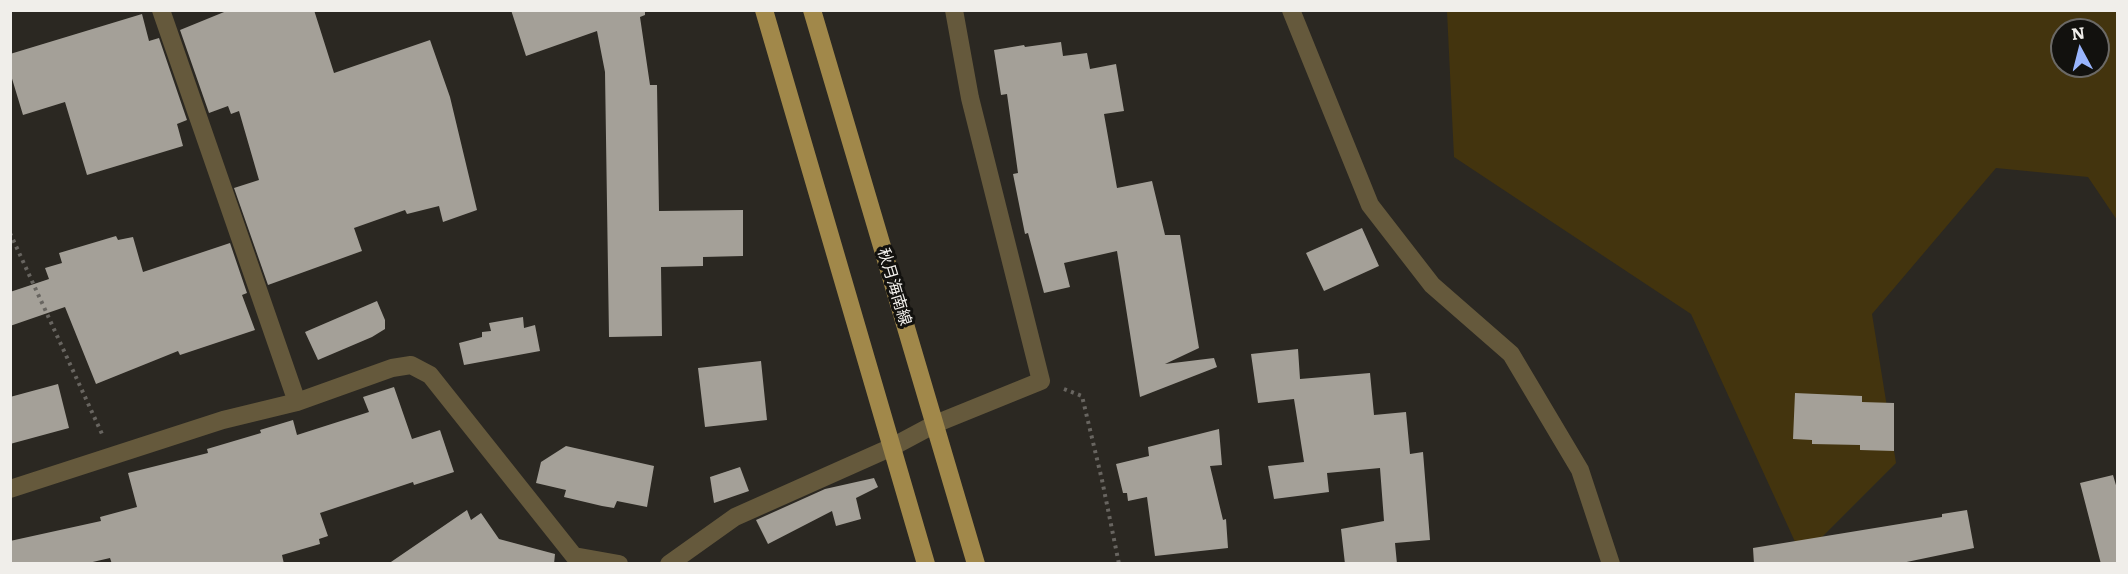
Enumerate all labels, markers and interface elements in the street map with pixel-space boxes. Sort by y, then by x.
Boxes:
north arrow [2050,18,2110,78]
text: N [2070,19,2086,45]
street label: 秋月海南線 [873,246,915,328]

